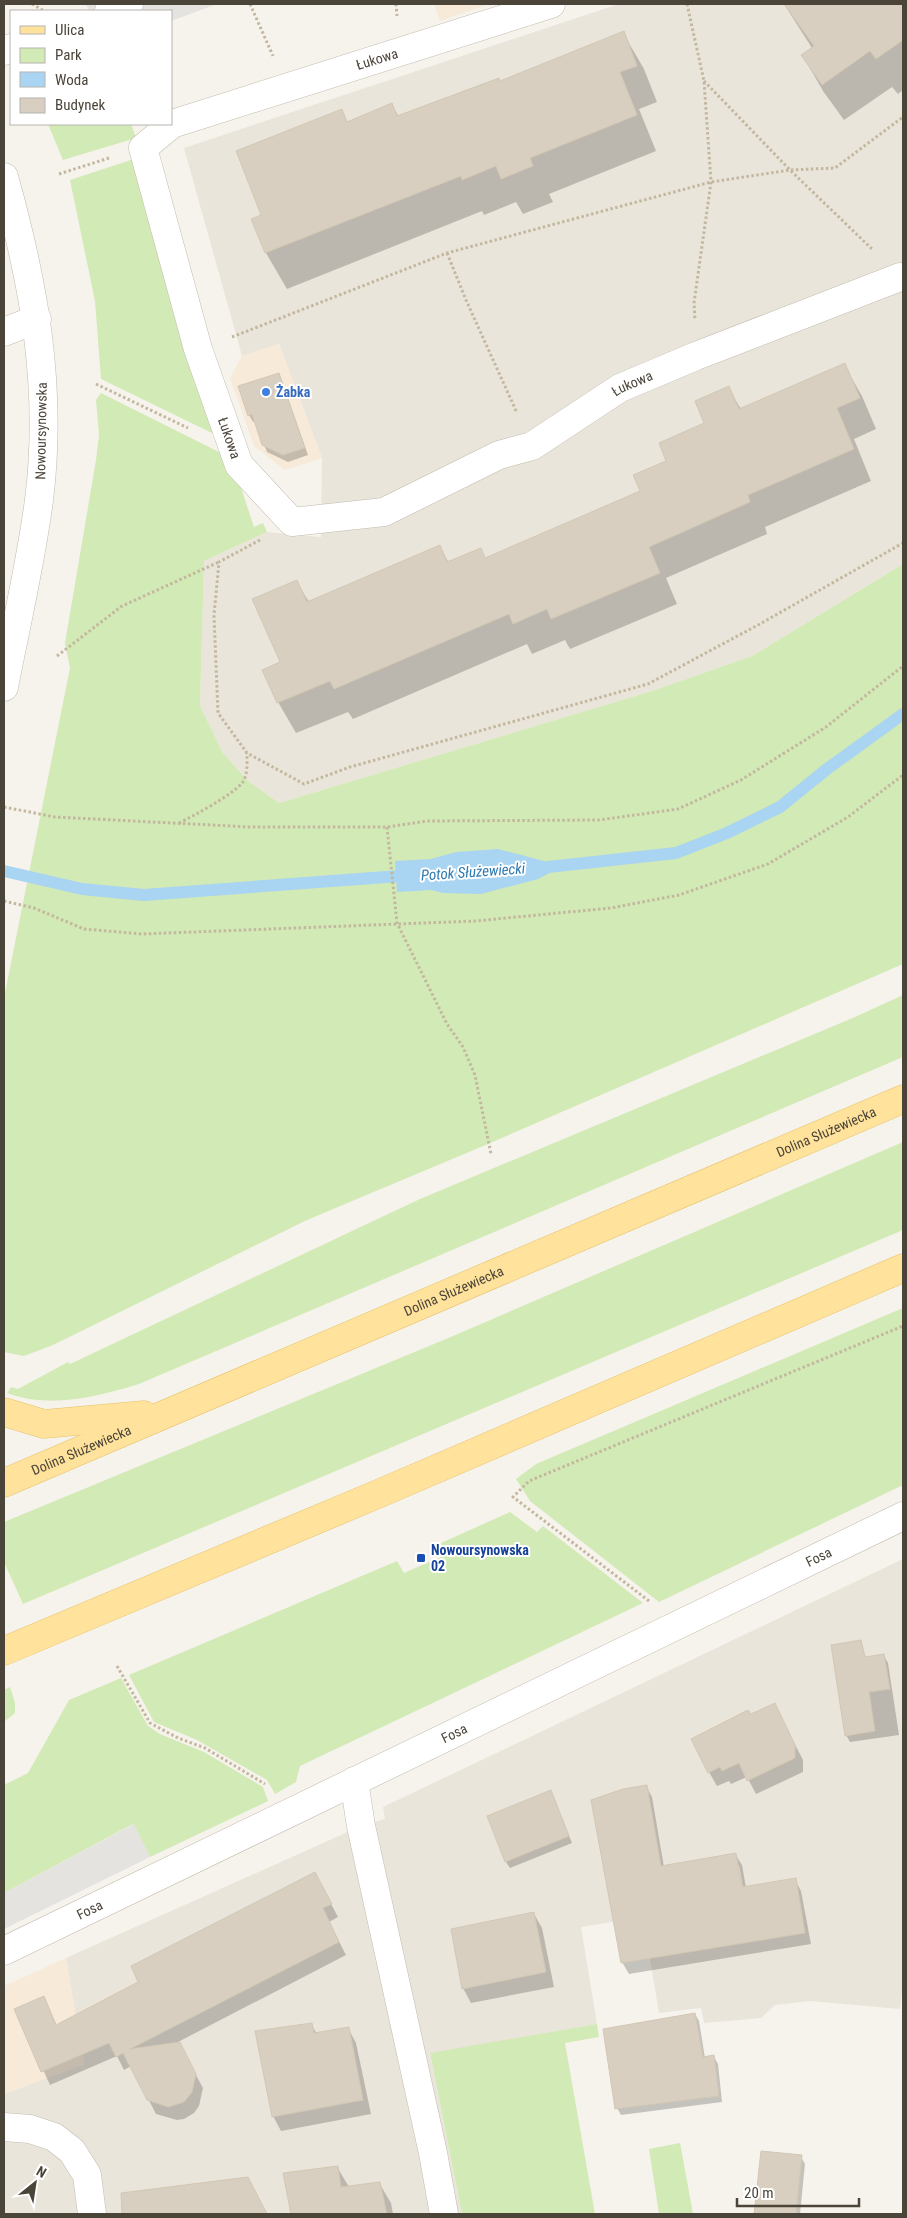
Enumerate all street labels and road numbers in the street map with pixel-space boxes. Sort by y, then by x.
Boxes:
street label: Łukowa [354,45,400,73]
street label: Łukowa [609,367,655,399]
street label: Nowoursynowska [32,382,50,480]
street label: Łukowa [215,415,244,461]
street label: Dolina Służewiecka [774,1104,878,1160]
street label: Dolina Służewiecka [401,1263,506,1319]
street label: Dolina Służewiecka [29,1422,133,1478]
street label: Fosa [803,1544,834,1570]
street label: Fosa [439,1720,470,1746]
street label: Fosa [74,1897,105,1923]

